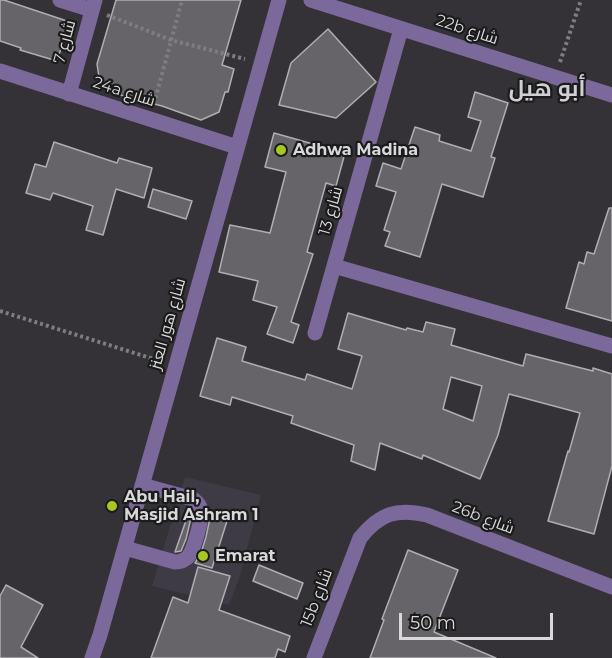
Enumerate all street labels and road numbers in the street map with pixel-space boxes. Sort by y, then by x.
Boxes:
street label: 22b شارع [434,11,500,49]
street label: شارع 7 [50,18,80,66]
street label: 24a شارع [90,73,158,111]
street label: شارع 13 [315,184,347,238]
street label: شارع هور العنز [146,276,190,372]
street label: 26b شارع [449,497,517,539]
street label: 15b شارع [297,566,337,630]

